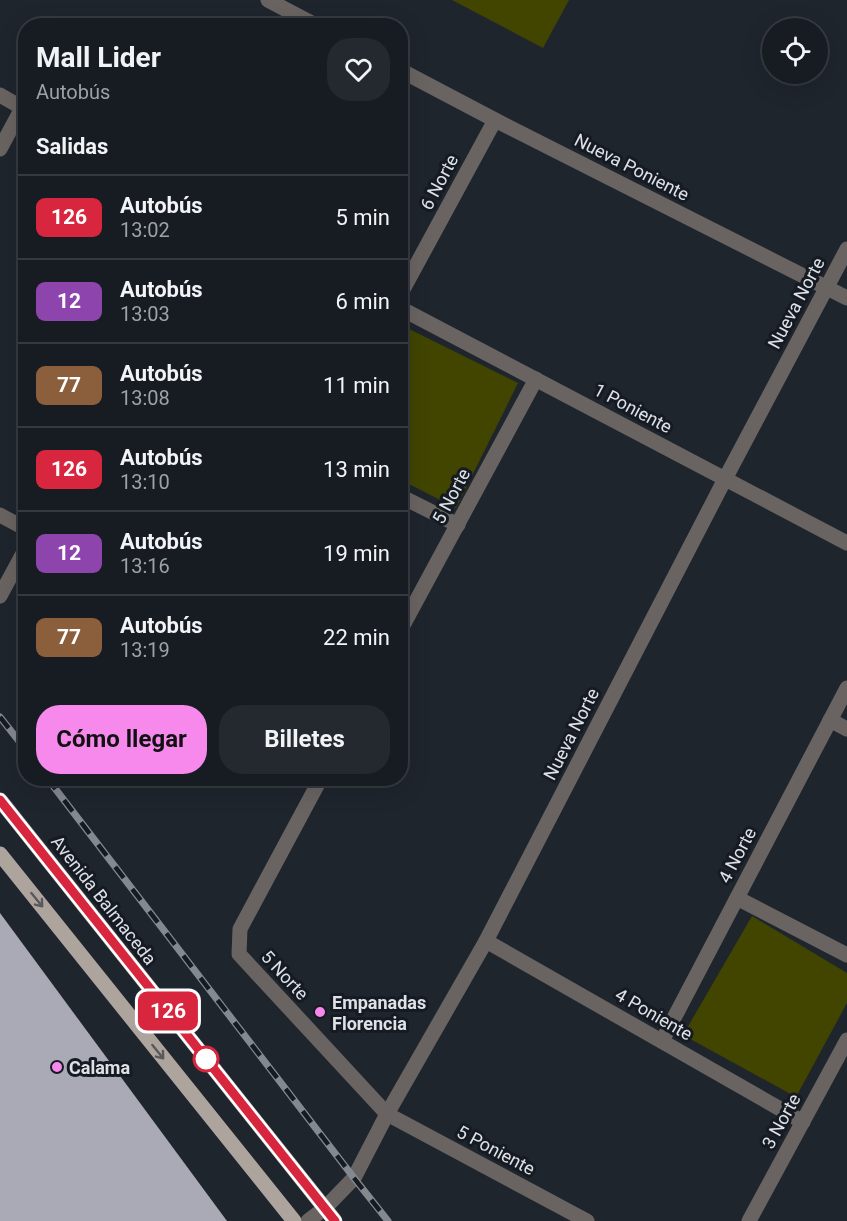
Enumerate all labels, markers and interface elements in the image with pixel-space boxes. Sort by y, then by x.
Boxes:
map controls [762,18,828,84]
button: locate [762,18,828,84]
button: heart [327,38,390,101]
text: Mall Lider [36,41,161,74]
text: Autobús [36,80,110,104]
street label: Nueva Poniente [571,129,693,205]
text: Salidas [36,134,108,159]
street label: 6 Norte [416,151,462,213]
text: Autobús [120,193,203,218]
text: 126 [51,205,87,229]
text: 5 min [335,205,390,230]
text: 13:02 [120,218,170,242]
street label: Nueva Norte [763,254,829,352]
text: Autobús [120,277,203,302]
text: 12 [57,289,81,313]
text: 6 min [335,289,390,314]
text: 13:03 [120,302,170,326]
text: Autobús [120,361,203,386]
text: 77 [57,373,81,397]
text: 11 min [323,373,390,398]
street label: 1 Poniente [590,379,676,437]
text: 13:08 [120,386,170,410]
text: Autobús [120,445,203,470]
text: 126 [51,457,87,481]
text: 13 min [323,457,390,482]
street label: 5 Norte [428,465,474,527]
text: 13:10 [120,470,170,494]
text: Autobús [120,529,203,554]
text: 12 [57,541,81,565]
text: 19 min [323,541,390,566]
text: 13:16 [120,554,170,578]
text: Autobús [120,613,203,638]
text: 77 [57,625,81,649]
text: 22 min [323,625,390,650]
text: 13:19 [120,638,170,662]
street label: Nueva Norte [539,685,603,783]
button: Cómo llegar [36,705,207,774]
button: Billetes [219,705,390,774]
street label: 4 Norte [714,824,760,886]
street label: Avenida Balmaceda [47,831,161,969]
one-way arrow [30,892,43,908]
street label: 5 Norte [257,946,313,1004]
street label: 4 Poniente [612,984,696,1044]
line badge: 126 [134,992,202,1030]
place label: Empanadas Florencia [332,992,426,1034]
text: 126 [150,999,186,1023]
marker: Empanadas Florencia [313,1005,327,1019]
one-way arrow [152,1044,165,1060]
unlabelled marker [193,1046,219,1072]
place label: Calama [69,1057,130,1078]
marker: Calama [50,1060,64,1074]
street label: 3 Norte [757,1090,805,1152]
street label: 5 Poniente [453,1121,539,1179]

